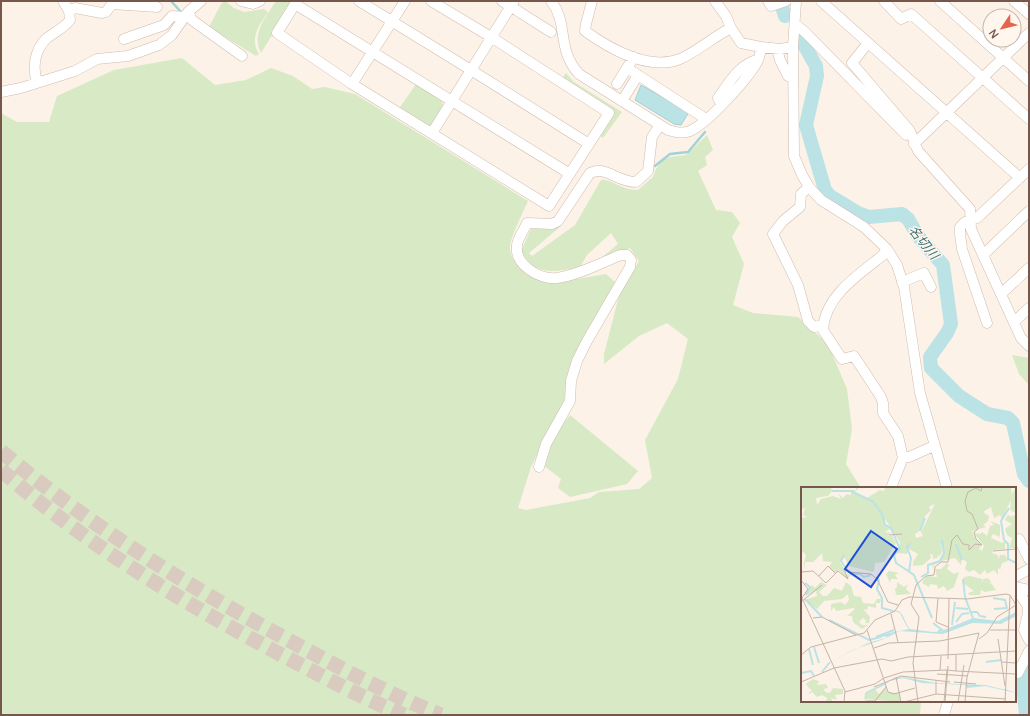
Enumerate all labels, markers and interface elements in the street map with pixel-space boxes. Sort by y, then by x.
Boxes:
north arrow [982,8,1022,48]
text: N [985,26,1002,42]
water label: 名切川 [905,221,945,264]
inset map [801,487,1016,702]

